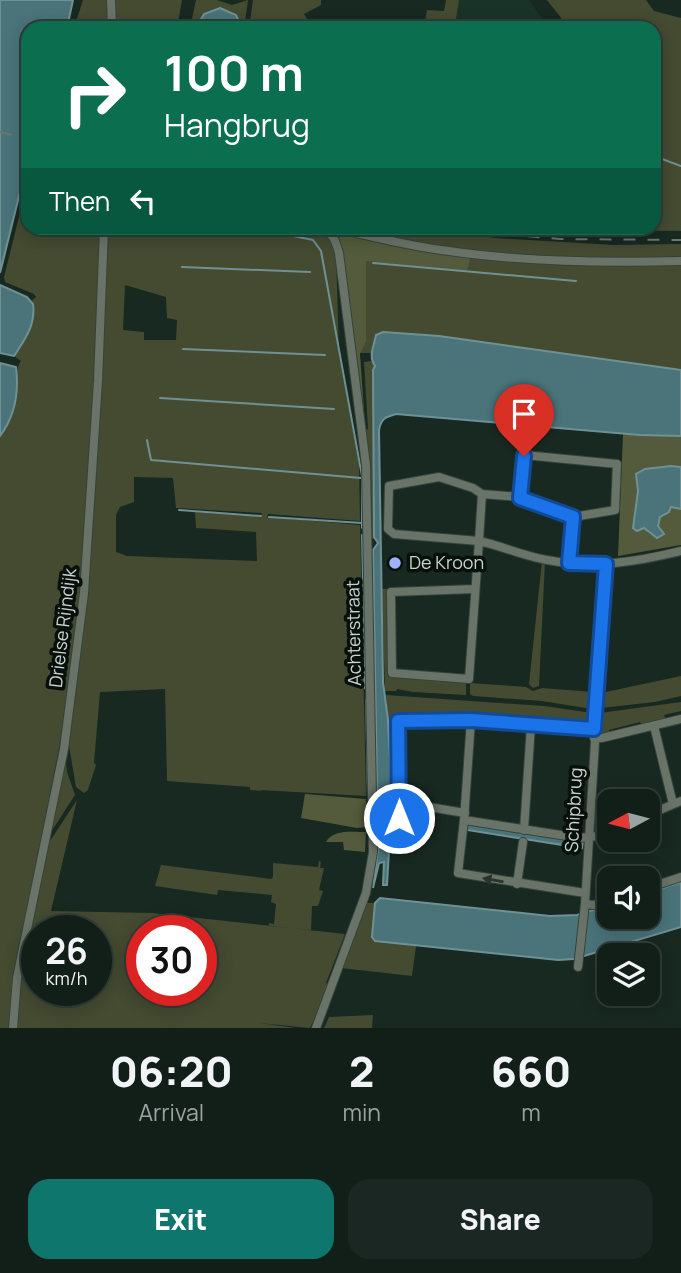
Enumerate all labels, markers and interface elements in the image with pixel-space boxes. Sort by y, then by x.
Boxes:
text: 100 m [164,39,304,106]
icon: right [49,49,140,140]
text: Hangbrug [164,103,310,147]
icon: left [124,182,162,220]
text: Then [49,183,110,219]
pin [494,384,554,456]
icon: arrive [505,395,543,433]
place label: De Kroon [409,550,484,574]
marker: De Kroon [387,555,403,571]
street label: Drielse Rijndijk [43,566,81,689]
street label: Achterstraat [340,580,366,686]
street label: Schipbrug [559,767,587,853]
position arrow [362,781,436,855]
north arrow [597,789,660,852]
map controls [597,789,660,1006]
button: sound [597,866,660,929]
one-way arrow [482,874,504,885]
speed limit sign: 30 [126,915,217,1006]
text: 26 [45,927,88,975]
button: layers [597,943,660,1006]
text: km/h [46,966,87,990]
text: 06:20 [110,1042,233,1100]
text: 2 [349,1042,374,1100]
text: 660 [491,1042,571,1100]
text: Arrival [138,1096,204,1128]
text: min [342,1096,381,1128]
text: m [521,1096,541,1128]
button: Exit [28,1179,334,1259]
button: Share [348,1179,653,1259]

